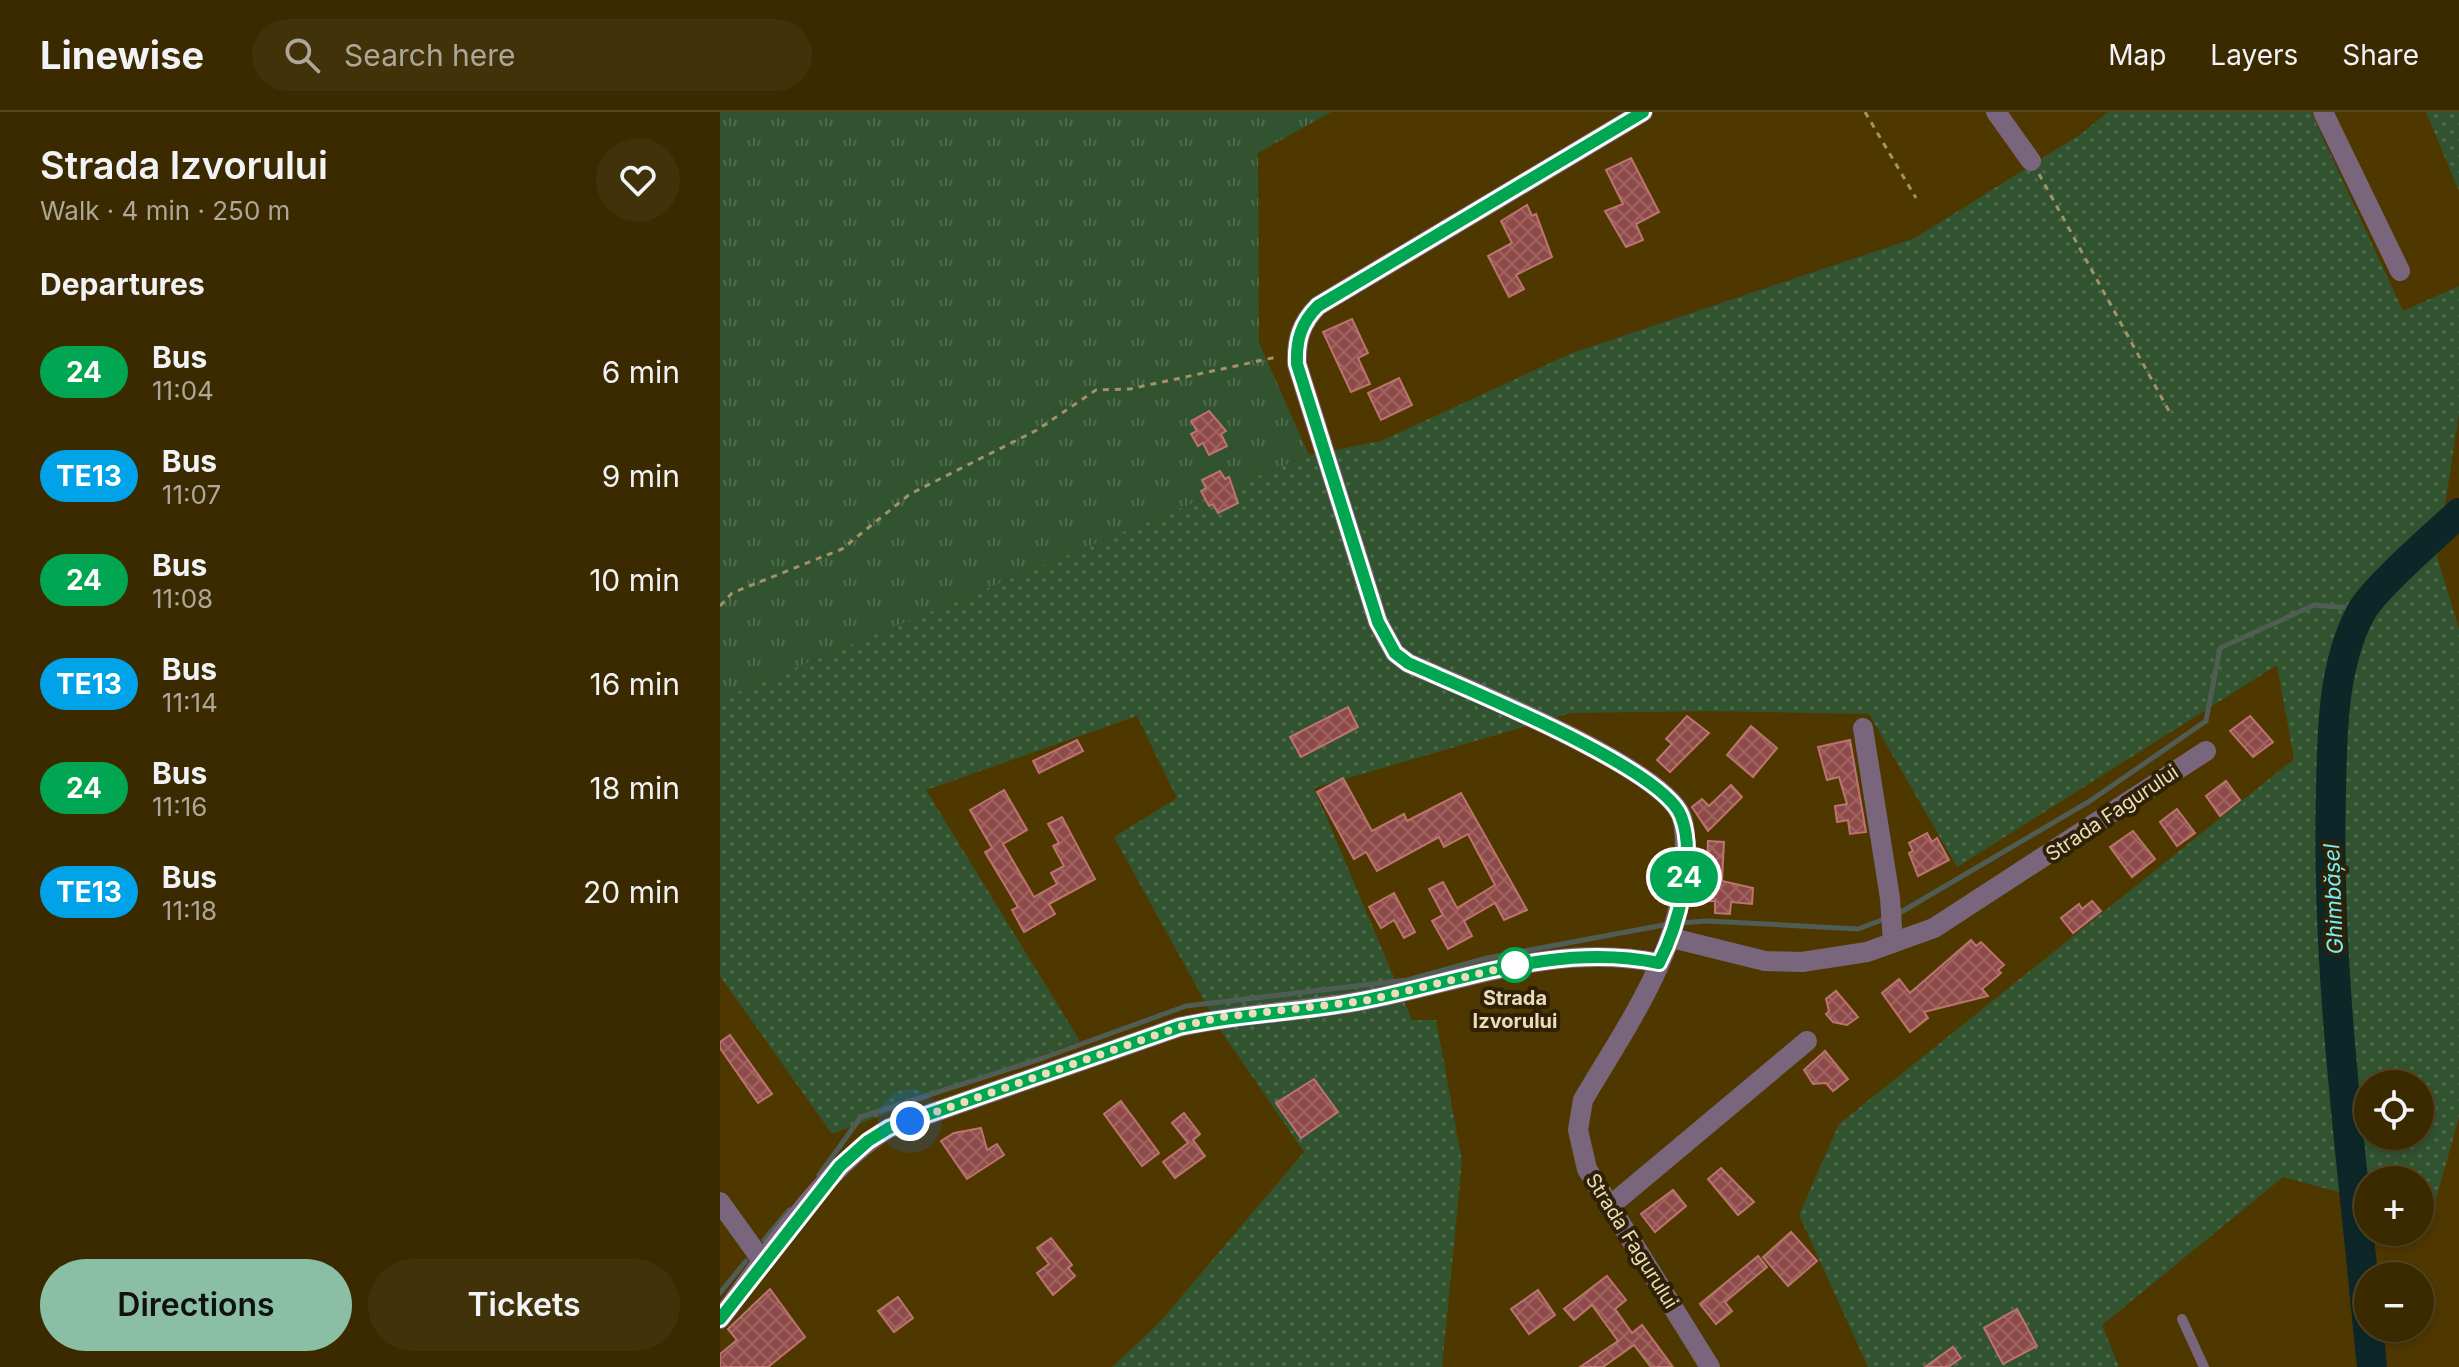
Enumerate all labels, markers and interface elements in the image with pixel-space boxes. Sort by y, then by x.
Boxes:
search box [252,19,812,91]
text: Linewise [40,32,204,78]
icon: search [280,33,324,77]
text: Search here [344,37,516,73]
text: Map [2108,38,2166,72]
text: Layers [2210,38,2298,72]
text: Share [2342,38,2419,72]
button: heart [596,138,680,222]
text: Strada Izvorului [40,142,328,188]
text: Walk · 4 min · 250 m [40,195,290,226]
text: Departures [40,266,205,302]
text: Bus [152,339,207,375]
text: 6 min [602,354,680,390]
text: 24 [66,355,102,389]
text: 11:04 [152,375,214,406]
text: Bus [162,443,217,479]
text: 9 min [602,458,680,494]
text: TE13 [56,459,122,493]
text: 11:07 [162,479,221,510]
text: Bus [152,547,207,583]
text: 10 min [589,562,680,598]
text: 24 [66,563,102,597]
text: 11:08 [152,583,213,614]
text: Bus [162,651,217,687]
text: 16 min [589,666,680,702]
text: TE13 [56,667,122,701]
text: 11:14 [162,687,218,718]
text: Bus [152,755,207,791]
street label: Strada Fagurului [2041,760,2183,866]
text: 18 min [590,770,680,806]
text: 24 [66,771,102,805]
text: 11:16 [152,791,207,822]
water label: Ghimbășel [2318,842,2349,955]
line badge: 24 [1648,851,1720,903]
text: Bus [162,859,217,895]
text: 24 [1666,860,1702,894]
text: 20 min [583,874,680,910]
text: TE13 [56,875,122,909]
text: 11:18 [162,895,217,926]
marker: Strada Izvorului [1498,948,1532,982]
place label: Strada Izvorului [1473,986,1557,1033]
map controls [2354,1070,2434,1342]
button: locate [2354,1070,2434,1150]
your location [890,1101,930,1141]
button: + [2354,1166,2434,1246]
street label: Strada Fagurului [1581,1169,1683,1313]
button: Directions [40,1259,352,1351]
button: Tickets [368,1259,680,1351]
button: − [2354,1262,2434,1342]

